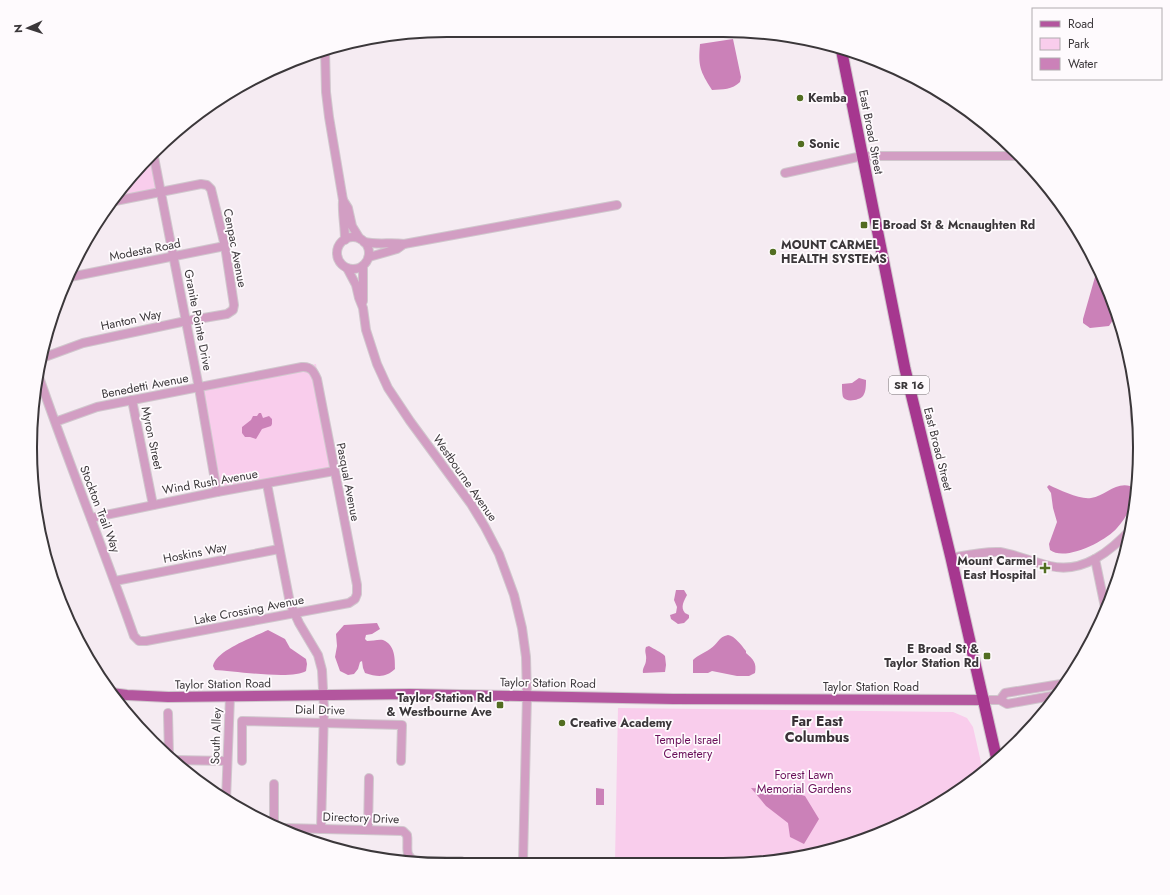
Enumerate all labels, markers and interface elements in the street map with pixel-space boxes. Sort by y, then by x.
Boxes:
north arrow [8,8,48,48]
legend [1032,8,1162,80]
text: Road [1068,15,1094,33]
text: N [10,24,26,33]
text: Park [1068,35,1090,53]
text: Water [1068,55,1099,73]
street label: East Broad Street [854,88,888,176]
place label: Kemba [808,89,847,107]
marker: Kemba [795,93,805,103]
place label: Sonic [809,135,840,153]
marker: Sonic [796,139,806,149]
street label: Cenpac Avenue [219,207,251,289]
place label: E Broad St & Mcnaughten Rd [872,216,1035,234]
marker: E Broad St & Mcnaughten Rd [859,220,869,230]
street label: Modesta Road [108,234,182,266]
place label: MOUNT CARMEL HEALTH SYSTEMS [781,236,887,268]
marker: MOUNT CARMEL HEALTH SYSTEMS [768,247,778,257]
street label: Granite Pointe Drive [179,268,217,372]
street label: Hanton Way [99,305,164,335]
street label: Benedetti Avenue [100,369,190,403]
road number: SR 16 [889,376,929,394]
street label: Myron Street [137,405,167,471]
street label: East Broad Street [919,405,957,493]
street label: Westbourne Avenue [428,431,502,525]
street label: Pasqual Avenue [332,441,364,523]
street label: Stockton Trail Way [75,463,125,556]
street label: Wind Rush Avenue [161,465,259,499]
street label: Hoskins Way [161,538,229,568]
place label: Mount Carmel East Hospital [957,552,1036,584]
marker: Mount Carmel East Hospital [1039,562,1051,574]
street label: Lake Crossing Avenue [192,591,306,629]
place label: E Broad St & Taylor Station Rd [884,640,979,672]
marker: E Broad St & Taylor Station Rd [982,651,992,661]
street label: Taylor Station Road [500,673,596,693]
street label: Taylor Station Road [175,674,271,694]
street label: Taylor Station Road [823,678,919,696]
place label: Taylor Station Rd & Westbourne Ave [386,689,492,721]
marker: Taylor Station Rd & Westbourne Ave [495,700,505,710]
street label: Dial Drive [295,701,345,719]
street label: South Alley [206,707,226,765]
district label: Far East Columbus [785,711,850,747]
place label: Creative Academy [570,714,673,732]
marker: Creative Academy [557,718,567,728]
park label: Temple Israel Cemetery [655,731,721,763]
park label: Forest Lawn Memorial Gardens [757,766,851,798]
street label: Directory Drive [322,808,400,828]

